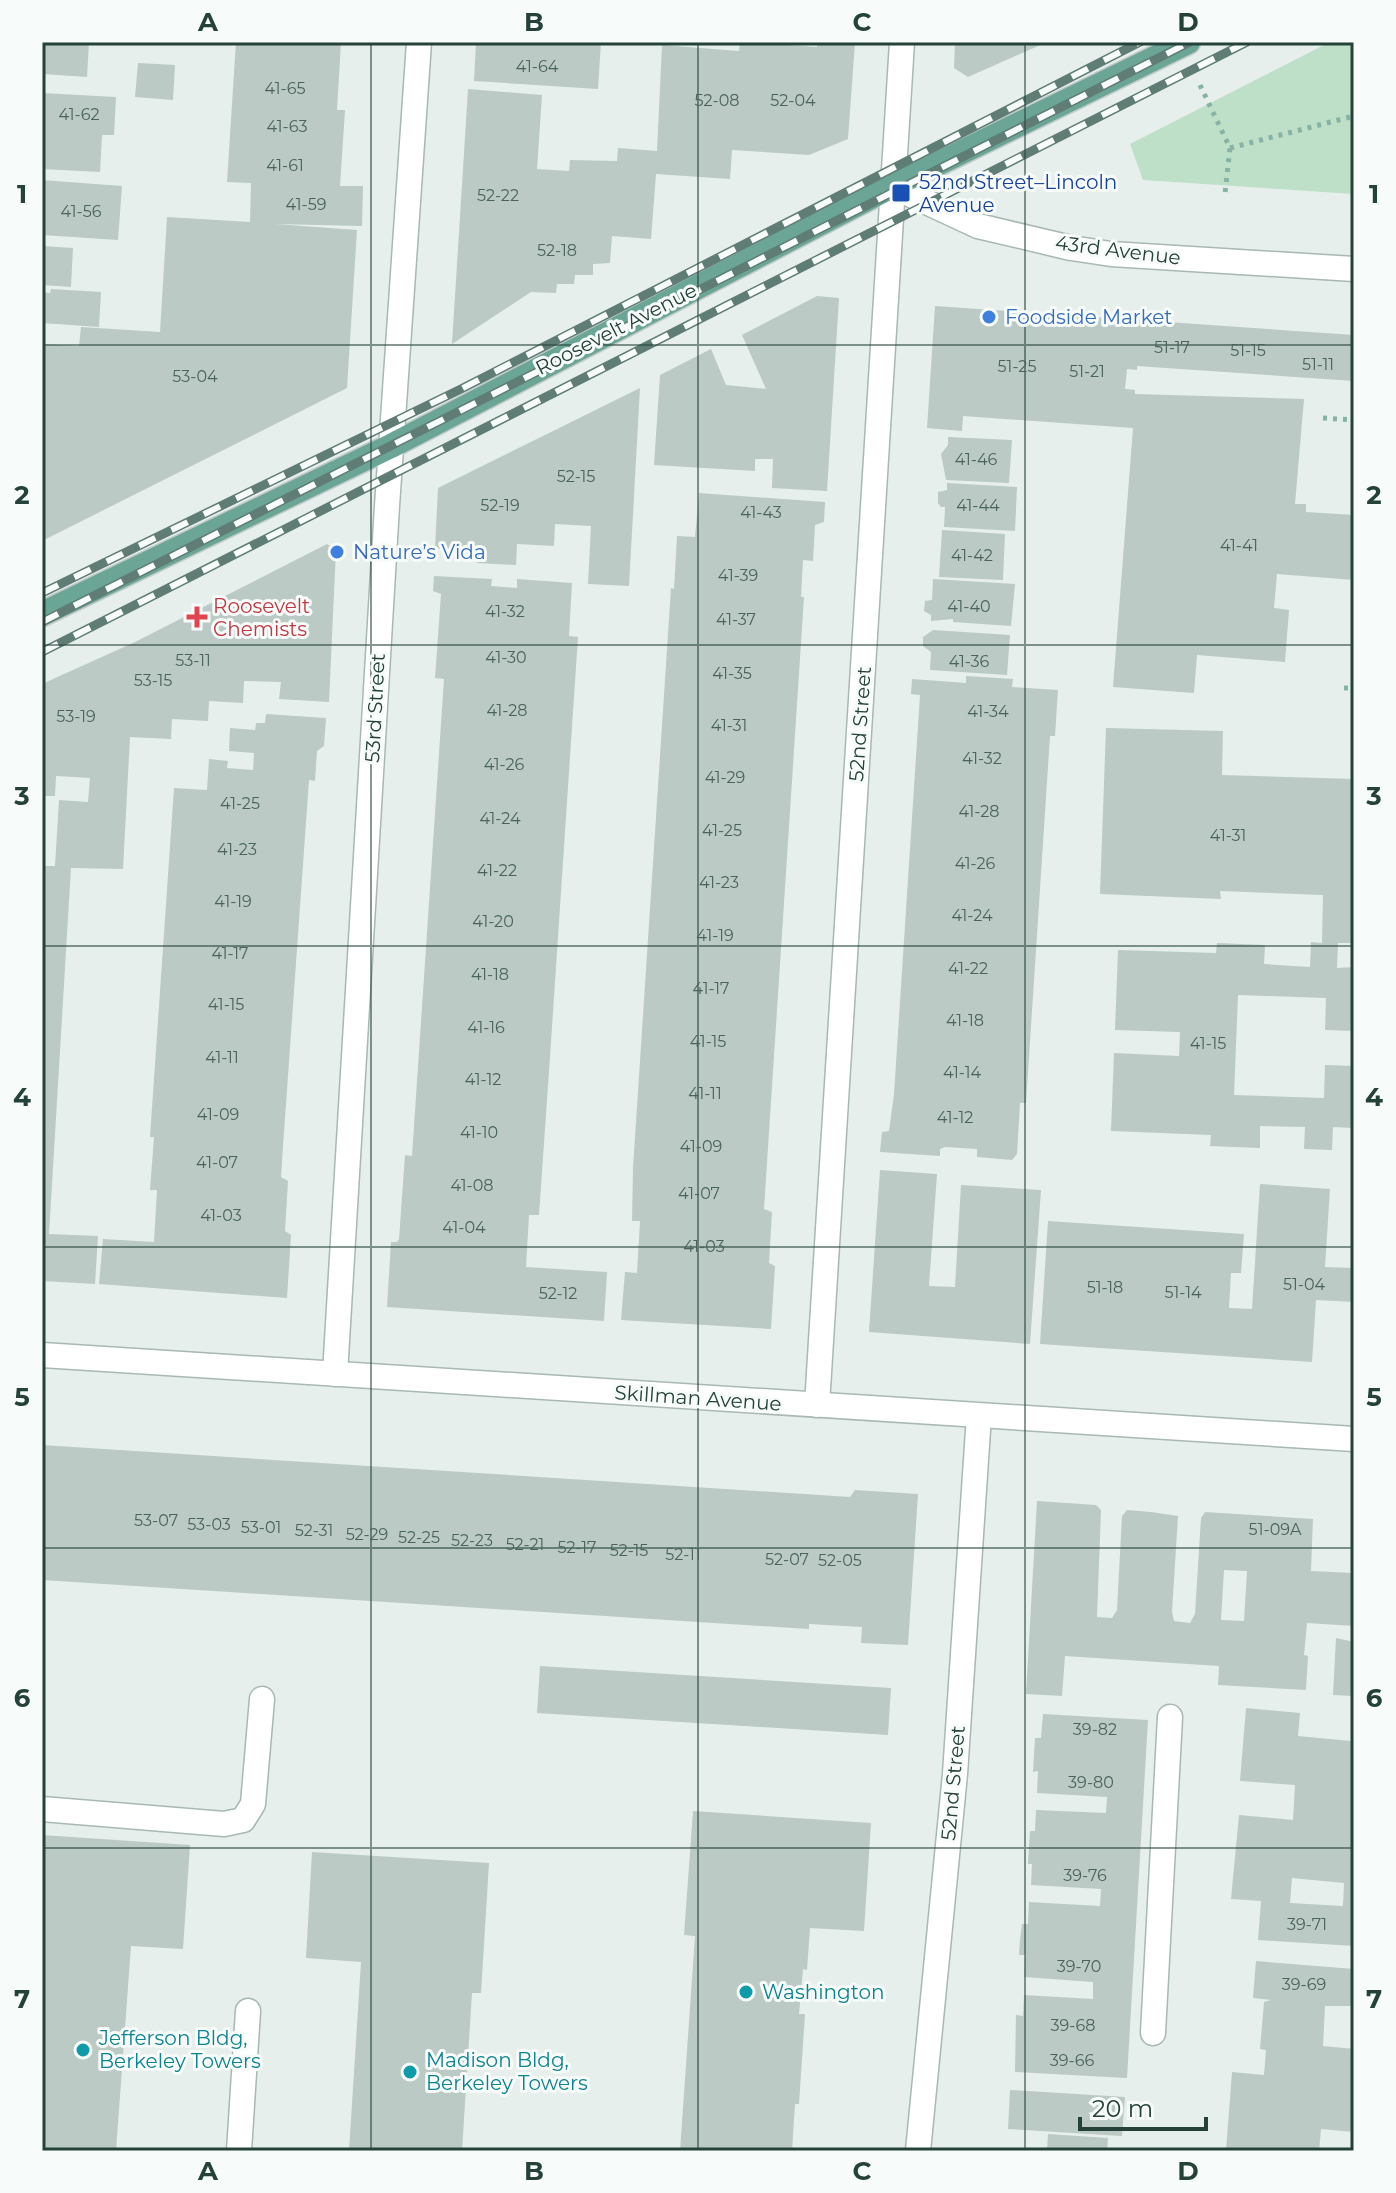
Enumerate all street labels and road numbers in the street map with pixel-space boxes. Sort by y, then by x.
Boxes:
street label: 43rd Avenue [1054,230,1182,270]
street label: Roosevelt Avenue [531,278,701,380]
street label: 53rd Street [360,653,390,763]
street label: 52nd Street [844,666,876,782]
street label: Skillman Avenue [614,1380,782,1416]
street label: 52nd Street [936,1724,970,1842]

